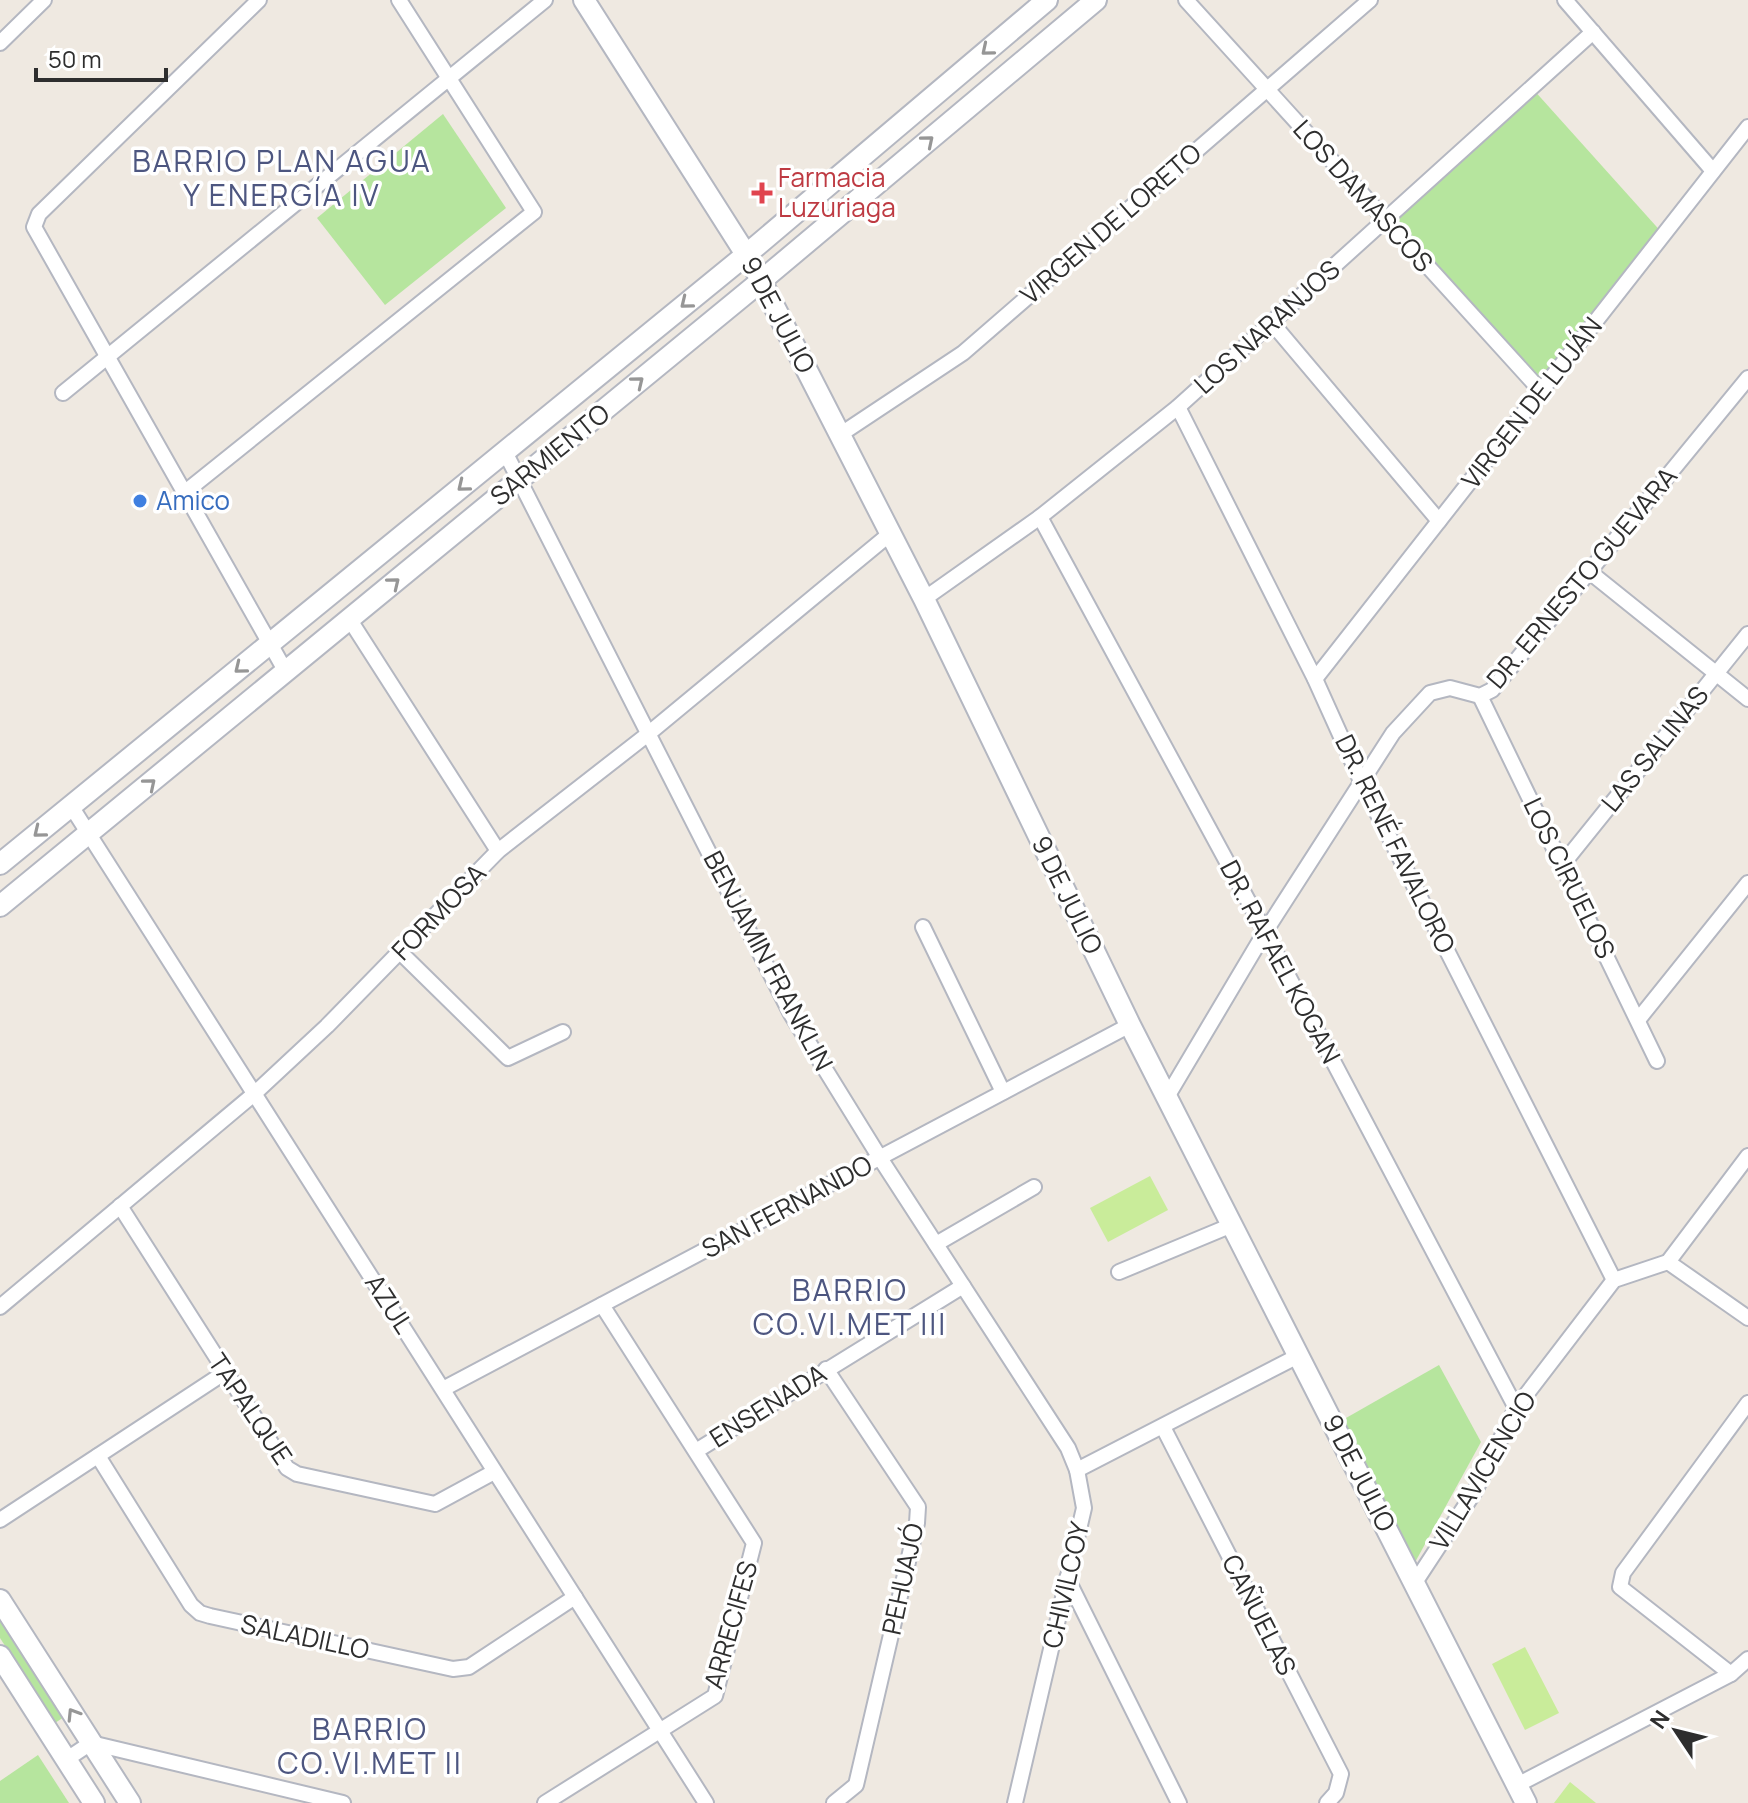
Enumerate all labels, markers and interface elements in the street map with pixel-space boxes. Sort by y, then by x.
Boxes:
scale bar [36,32,166,82]
one-way arrow [982,40,996,55]
text: 50 m [48,42,102,75]
street label: LOS DAMASCOS [1286,111,1442,279]
street label: VIRGEN DE LORETO [1012,134,1209,312]
one-way arrow [919,136,933,151]
district label: BARRIO PLAN AGUA Y ENERGÍA IV [132,140,432,215]
place label: Farmacia Luzuriaga [778,159,896,225]
marker: Farmacia Luzuriaga [753,184,771,202]
street label: 9 DE JULIO [733,250,825,379]
street label: LOS NARANJOS [1186,251,1347,401]
one-way arrow [681,293,695,308]
street label: VIRGEN DE LUJÁN [1453,309,1610,496]
one-way arrow [629,377,643,392]
street label: SARMIENTO [482,395,617,513]
street label: DR. ERNESTO GUEVARA [1478,459,1685,696]
one-way arrow [458,476,473,491]
place label: Amico [156,482,230,518]
marker: Amico [131,492,149,510]
one-way arrow [385,578,399,593]
one-way arrow [235,658,249,673]
street label: LAS SALINAS [1592,678,1716,819]
street label: DR. RENÉ FAVALORO [1327,728,1465,959]
one-way arrow [141,779,155,794]
street label: LOS CIRUELOS [1515,791,1624,964]
one-way arrow [33,823,48,837]
street label: 9 DE JULIO [1024,829,1112,960]
street label: BENJAMIN FRANKLIN [696,844,842,1077]
street label: DR. RAFAEL KOGAN [1212,854,1350,1069]
street label: FORMOSA [383,855,493,967]
street label: SAN FERNANDO [695,1146,878,1266]
street label: AZUL [357,1267,422,1340]
district label: BARRIO CO.VI.MET III [753,1269,947,1344]
street label: TAPALQUE [200,1346,301,1471]
street label: ENSENADA [702,1355,833,1455]
street label: VILLAVICENCIO [1421,1384,1544,1557]
street label: 9 DE JULIO [1315,1408,1405,1538]
street label: CHIVILCOY [1033,1518,1097,1651]
street label: PEHUAJÓ [873,1520,931,1638]
street label: CAÑUELAS [1214,1548,1306,1681]
street label: ARRECIFES [695,1557,765,1693]
street label: SALADILLO [238,1605,373,1667]
north arrow [1636,1691,1716,1771]
text: N [1643,1704,1676,1735]
one-way arrow [67,1708,82,1723]
district label: BARRIO CO.VI.MET II [277,1708,463,1783]

